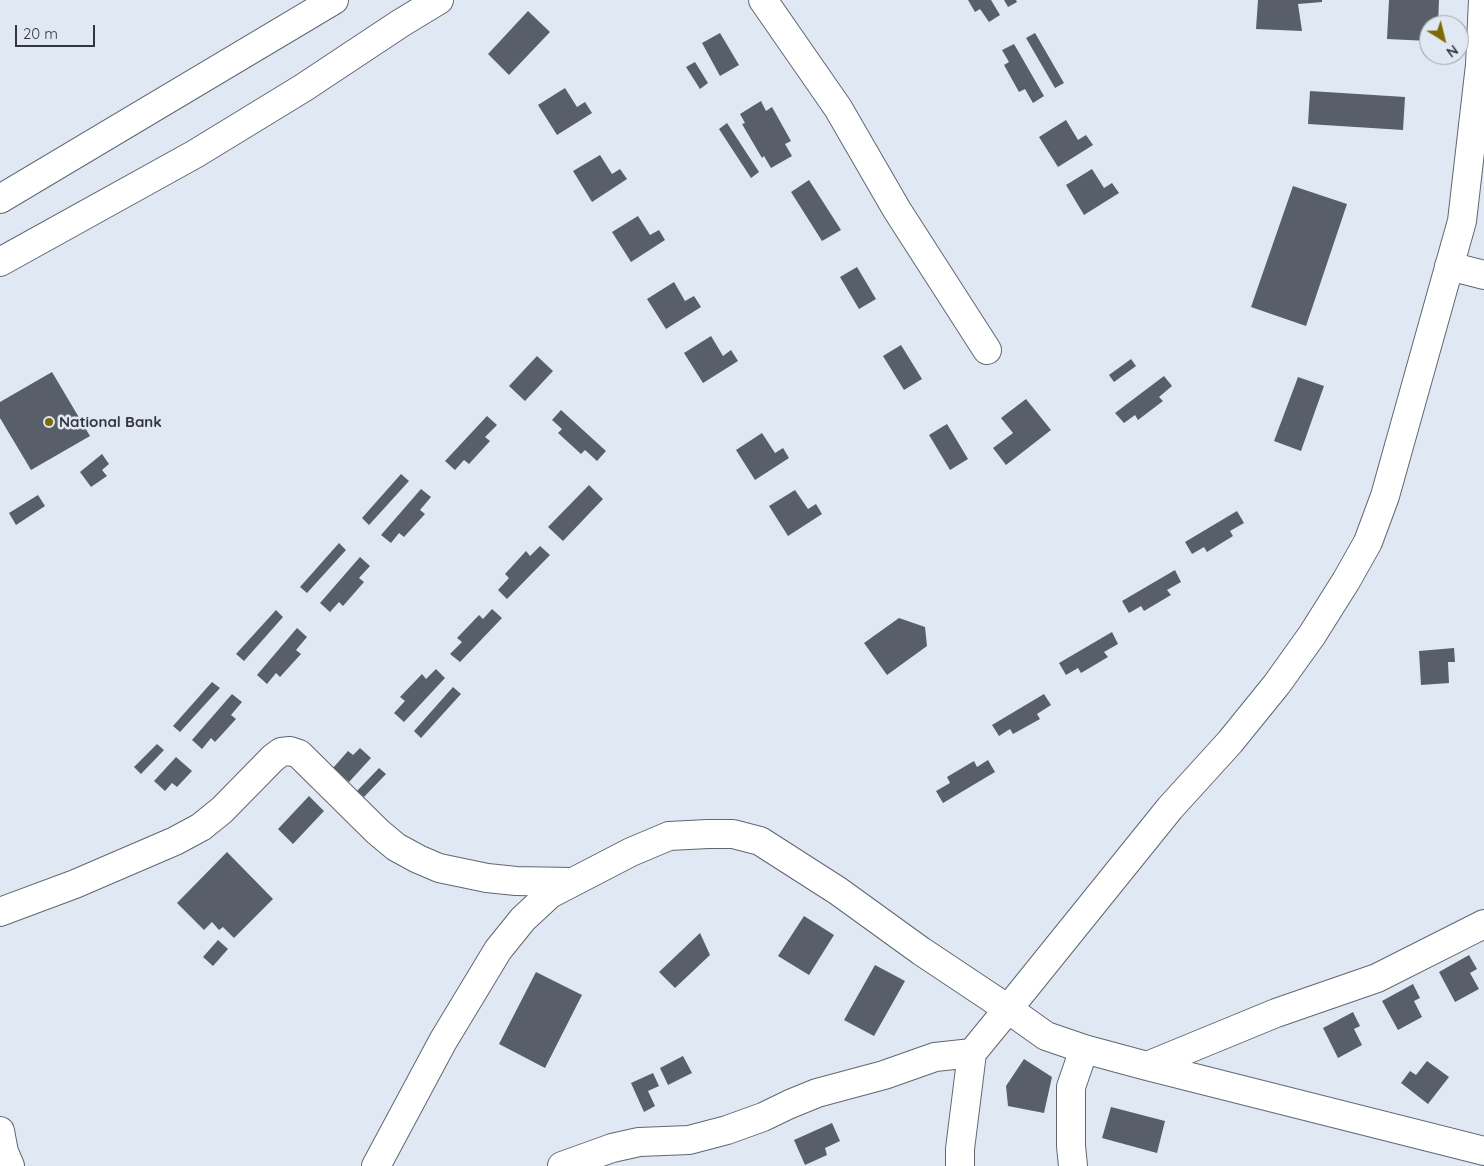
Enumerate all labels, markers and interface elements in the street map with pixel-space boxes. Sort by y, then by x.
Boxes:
scale bar [18,15,98,47]
north arrow [1419,15,1469,65]
text: 20 m [23,24,58,43]
text: N [1443,41,1462,62]
place label: National Bank [59,413,162,431]
marker: National Bank [43,416,55,428]

